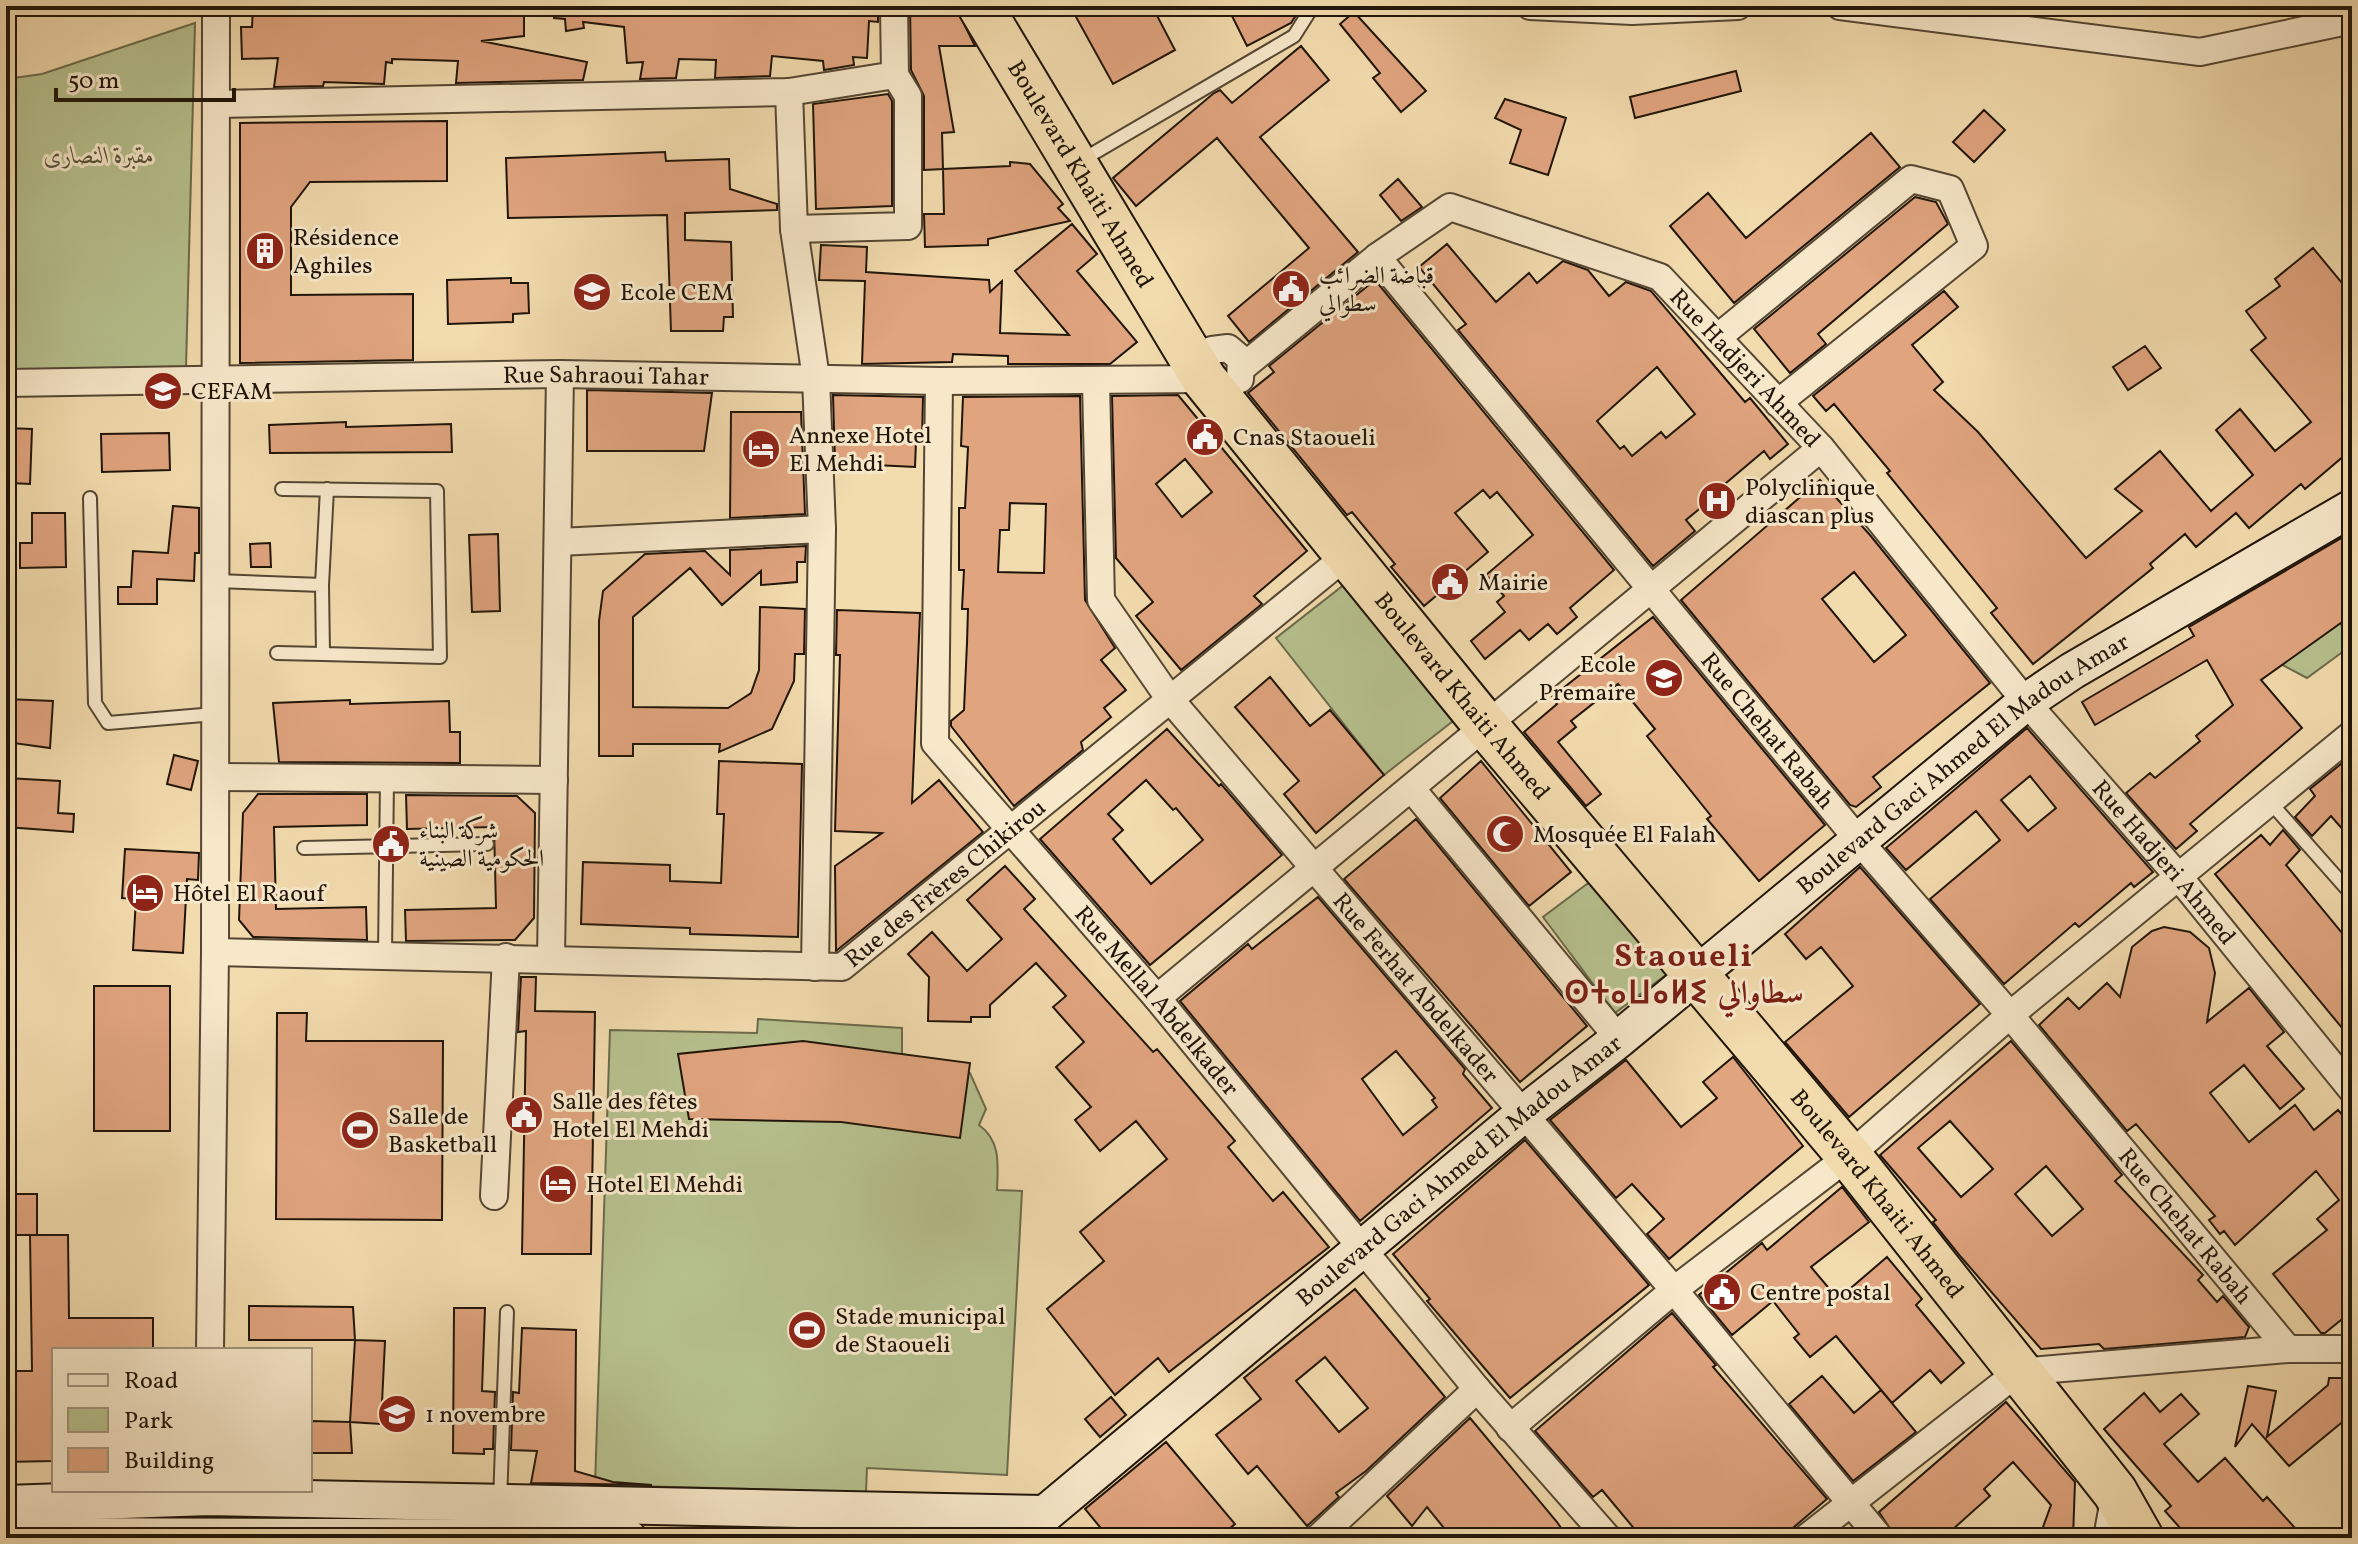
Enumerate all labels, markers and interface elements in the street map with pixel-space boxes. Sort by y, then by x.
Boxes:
scale bar [56,52,234,102]
street label: Boulevard Khaiti Ahmed [998,55,1161,295]
text: 50 m [68,65,120,99]
park label: مقبرة النصارى [44,140,154,174]
place label: Résidence Aghiles [293,222,399,284]
building icon: Résidence Aghiles [244,230,286,272]
place label: قباضة الضرائب سطوالي [1319,260,1434,322]
public building icon: قباضة الضرائب سطوالي [1270,268,1312,310]
school or university icon: Ecole CEM [571,271,613,313]
place label: Ecole CEM [620,277,733,311]
street label: Rue Hadjeri Ahmed [1661,282,1828,456]
street label: Rue Sahraoui Tahar [503,359,709,396]
school or university icon: CEFAM [142,370,184,412]
place label: CEFAM [191,376,272,410]
public building icon: Cnas Staoueli [1184,416,1226,458]
place label: Annexe Hotel El Mehdi [789,420,932,482]
place label: Cnas Staoueli [1233,422,1376,456]
hotel icon: Annexe Hotel El Mehdi [740,428,782,470]
place label: Polyclinique diascan plus [1745,472,1875,534]
hospital icon: Polyclinique diascan plus [1696,480,1738,522]
public building icon: Mairie [1429,561,1471,603]
place label: Mairie [1478,567,1548,601]
street label: Boulevard Khaiti Ahmed [1365,586,1557,809]
street label: Boulevard Gaci Ahmed El Madou Amar [1790,626,2136,904]
street label: Rue Chehat Rabah [1691,646,1841,818]
place label: Ecole Premaire [1539,649,1636,711]
school or university icon: Ecole Premaire [1643,657,1685,699]
street label: Rue Hadjeri Ahmed [2083,773,2243,953]
street label: Rue des Frères Chikirou [838,792,1054,977]
mosque icon: Mosquée El Falah [1484,813,1526,855]
place label: شركة البناء الحكومية الصينية [419,815,544,877]
place label: Mosquée El Falah [1533,819,1716,853]
public building icon: شركة البناء الحكومية الصينية [370,823,412,865]
hotel icon: Hôtel El Raouf [124,872,166,914]
place label: Hôtel El Raouf [173,878,327,912]
street label: Rue Ferhat Abdelkader [1323,886,1506,1092]
street label: Rue Mellal Abdelkader [1065,899,1246,1104]
district label: Staoueli ⵙⵜⴰⵡⴰⵍⵉ سطاوالي [1564,936,1804,1018]
street label: Boulevard Gaci Ahmed El Madou Amar [1290,1028,1630,1316]
street label: Boulevard Khaiti Ahmed [1781,1083,1971,1307]
place label: Salle des fêtes Hotel El Mehdi [552,1086,709,1148]
public building icon: Salle des fêtes Hotel El Mehdi [503,1094,545,1136]
place label: Salle de Basketball [388,1101,497,1163]
sports icon: Salle de Basketball [339,1109,381,1151]
street label: Rue Chehat Rabah [2109,1142,2259,1313]
hotel icon: Hotel El Mehdi [537,1163,579,1205]
place label: Hotel El Mehdi [586,1169,743,1203]
public building icon: Centre postal [1701,1271,1743,1313]
place label: Centre postal [1750,1277,1890,1311]
place label: Stade municipal de Staoueli [835,1301,1006,1363]
sports icon: Stade municipal de Staoueli [786,1309,828,1351]
legend [52,1348,312,1492]
text: Road [124,1365,178,1399]
school or university icon: 1 novembre [376,1393,418,1435]
place label: 1 novembre [425,1399,546,1433]
text: Park [124,1405,173,1439]
text: Building [124,1445,214,1479]

